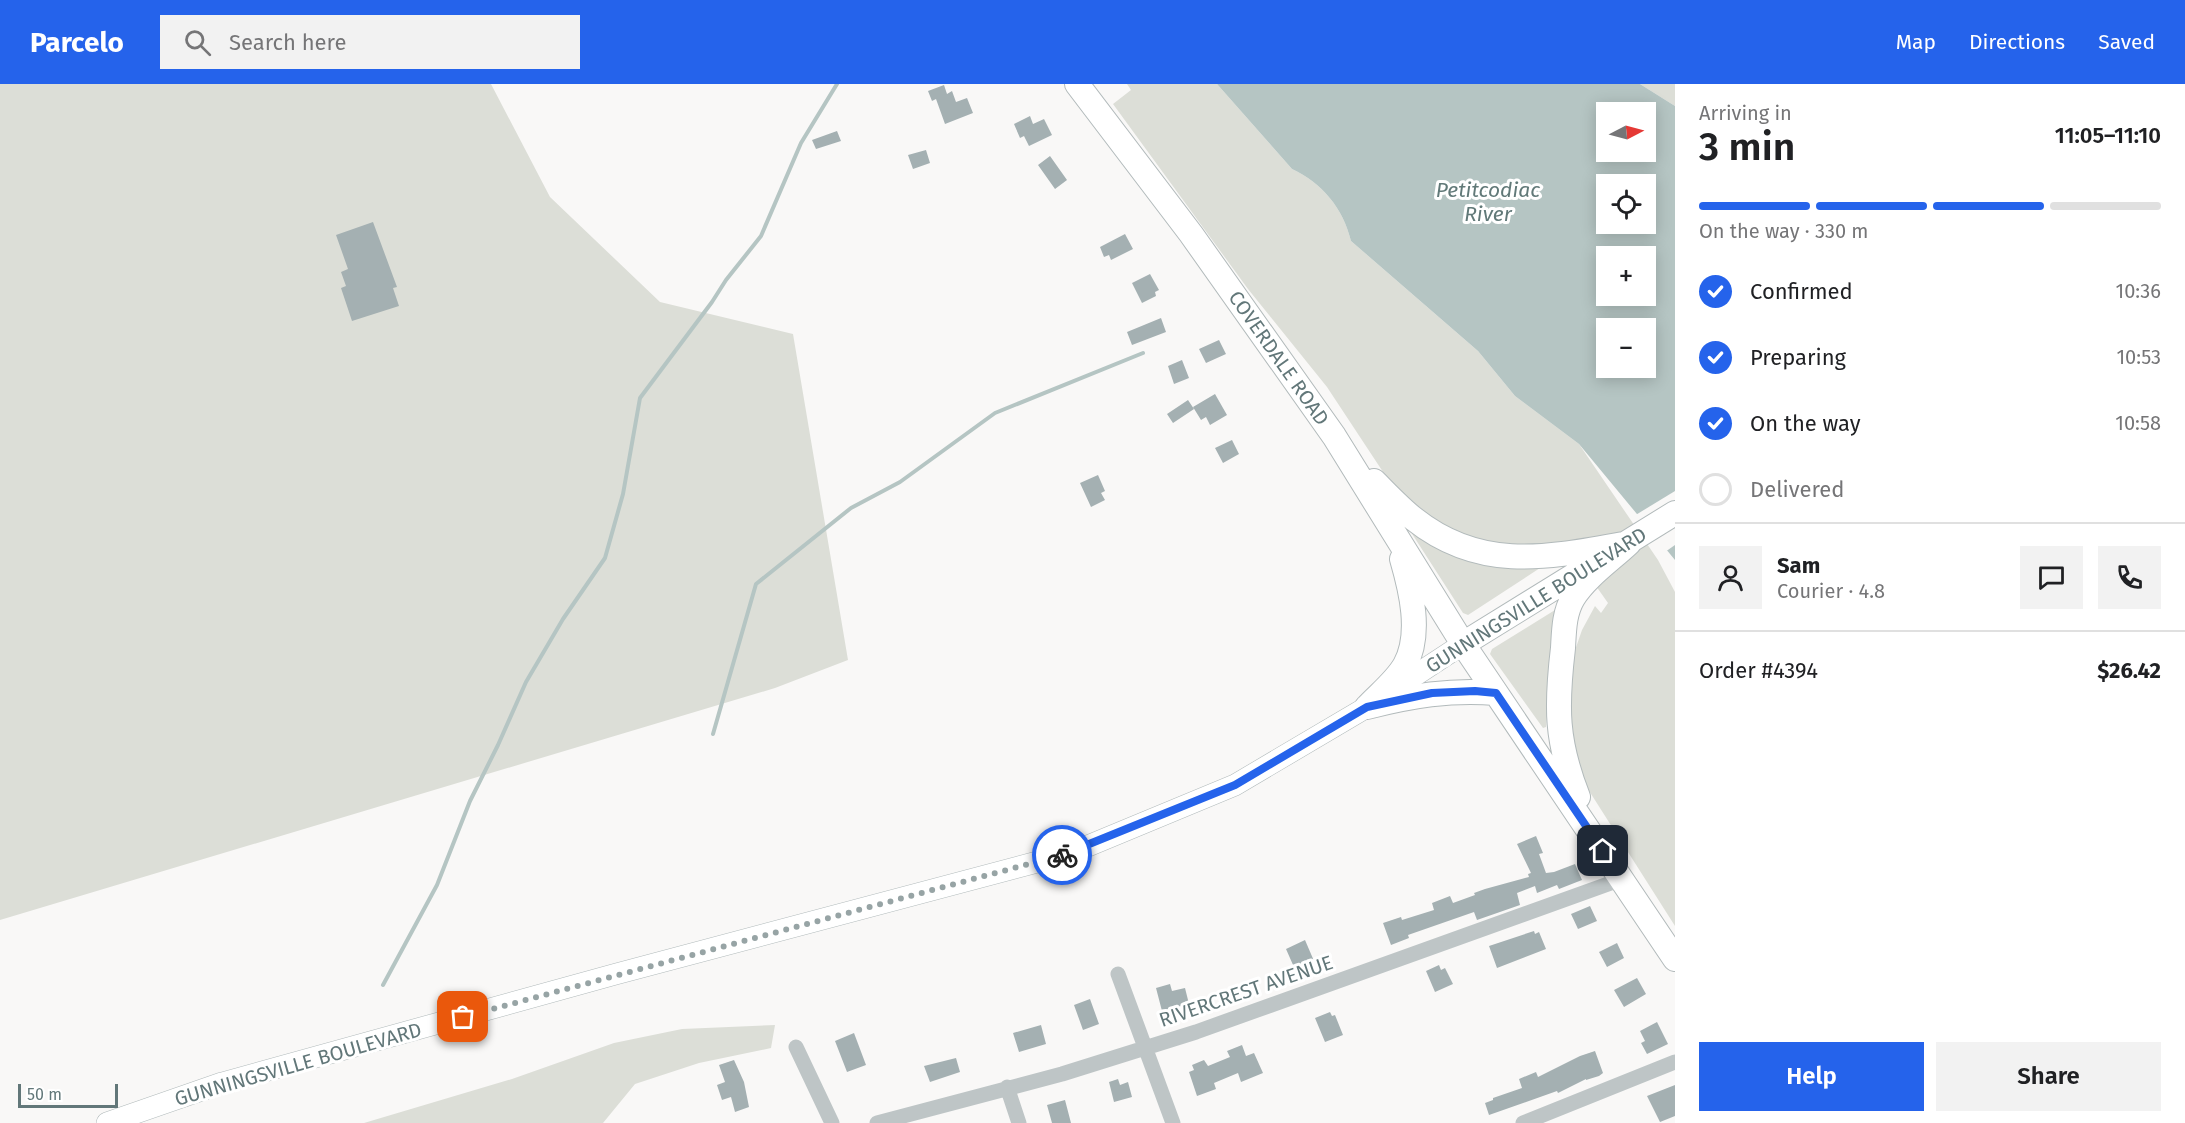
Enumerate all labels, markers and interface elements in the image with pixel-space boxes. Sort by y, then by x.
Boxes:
search box [160,15,580,69]
text: Parcelo [30,26,124,59]
icon: search [181,26,214,59]
text: Search here [229,29,346,56]
text: Map [1896,29,1936,55]
text: Directions [1969,29,2065,55]
text: Saved [2098,29,2155,55]
text: Arriving in [1699,101,1792,125]
north arrow [1596,102,1656,162]
map controls [1596,102,1656,378]
text: 11:05–11:10 [2055,122,2161,149]
text: 3 min [1699,124,1795,170]
button: locate [1596,174,1656,234]
water label: Petitcodiac River [1436,177,1540,227]
text: On the way · 330 m [1699,219,1868,243]
button: + [1596,246,1656,306]
icon: check [1699,275,1732,308]
text: Confirmed [1750,278,1853,305]
text: 10:36 [2116,279,2161,303]
street label: COVERDALE ROAD [1224,286,1334,430]
button: − [1596,318,1656,378]
icon: check [1699,341,1732,374]
text: Preparing [1750,344,1846,371]
text: 10:53 [2116,345,2161,369]
icon: check [1699,407,1732,440]
text: On the way [1750,410,1861,437]
text: 10:58 [2115,411,2161,435]
text: Delivered [1750,476,1845,503]
street label: GUNNINGSVILLE BOULEVARD [1421,522,1651,678]
button: person [1699,546,1762,609]
button: chat [2020,546,2083,609]
button: phone [2098,546,2161,609]
text: Sam [1777,552,1820,579]
text: Courier · 4.8 [1777,579,1885,603]
text: Order #4394 [1699,657,1818,684]
text: $26.42 [2097,657,2161,684]
courier [1032,825,1092,885]
pin [1577,825,1628,876]
icon: home [1586,834,1619,867]
icon: bike [1046,839,1079,872]
street label: RIVERCREST AVENUE [1156,950,1336,1032]
pin [437,991,488,1042]
icon: bag [446,1000,479,1033]
street label: GUNNINGSVILLE BOULEVARD [172,1017,424,1111]
button: Help [1699,1042,1924,1111]
button: Share [1936,1042,2161,1111]
scale bar [18,1081,118,1108]
text: 50 m [27,1085,62,1104]

